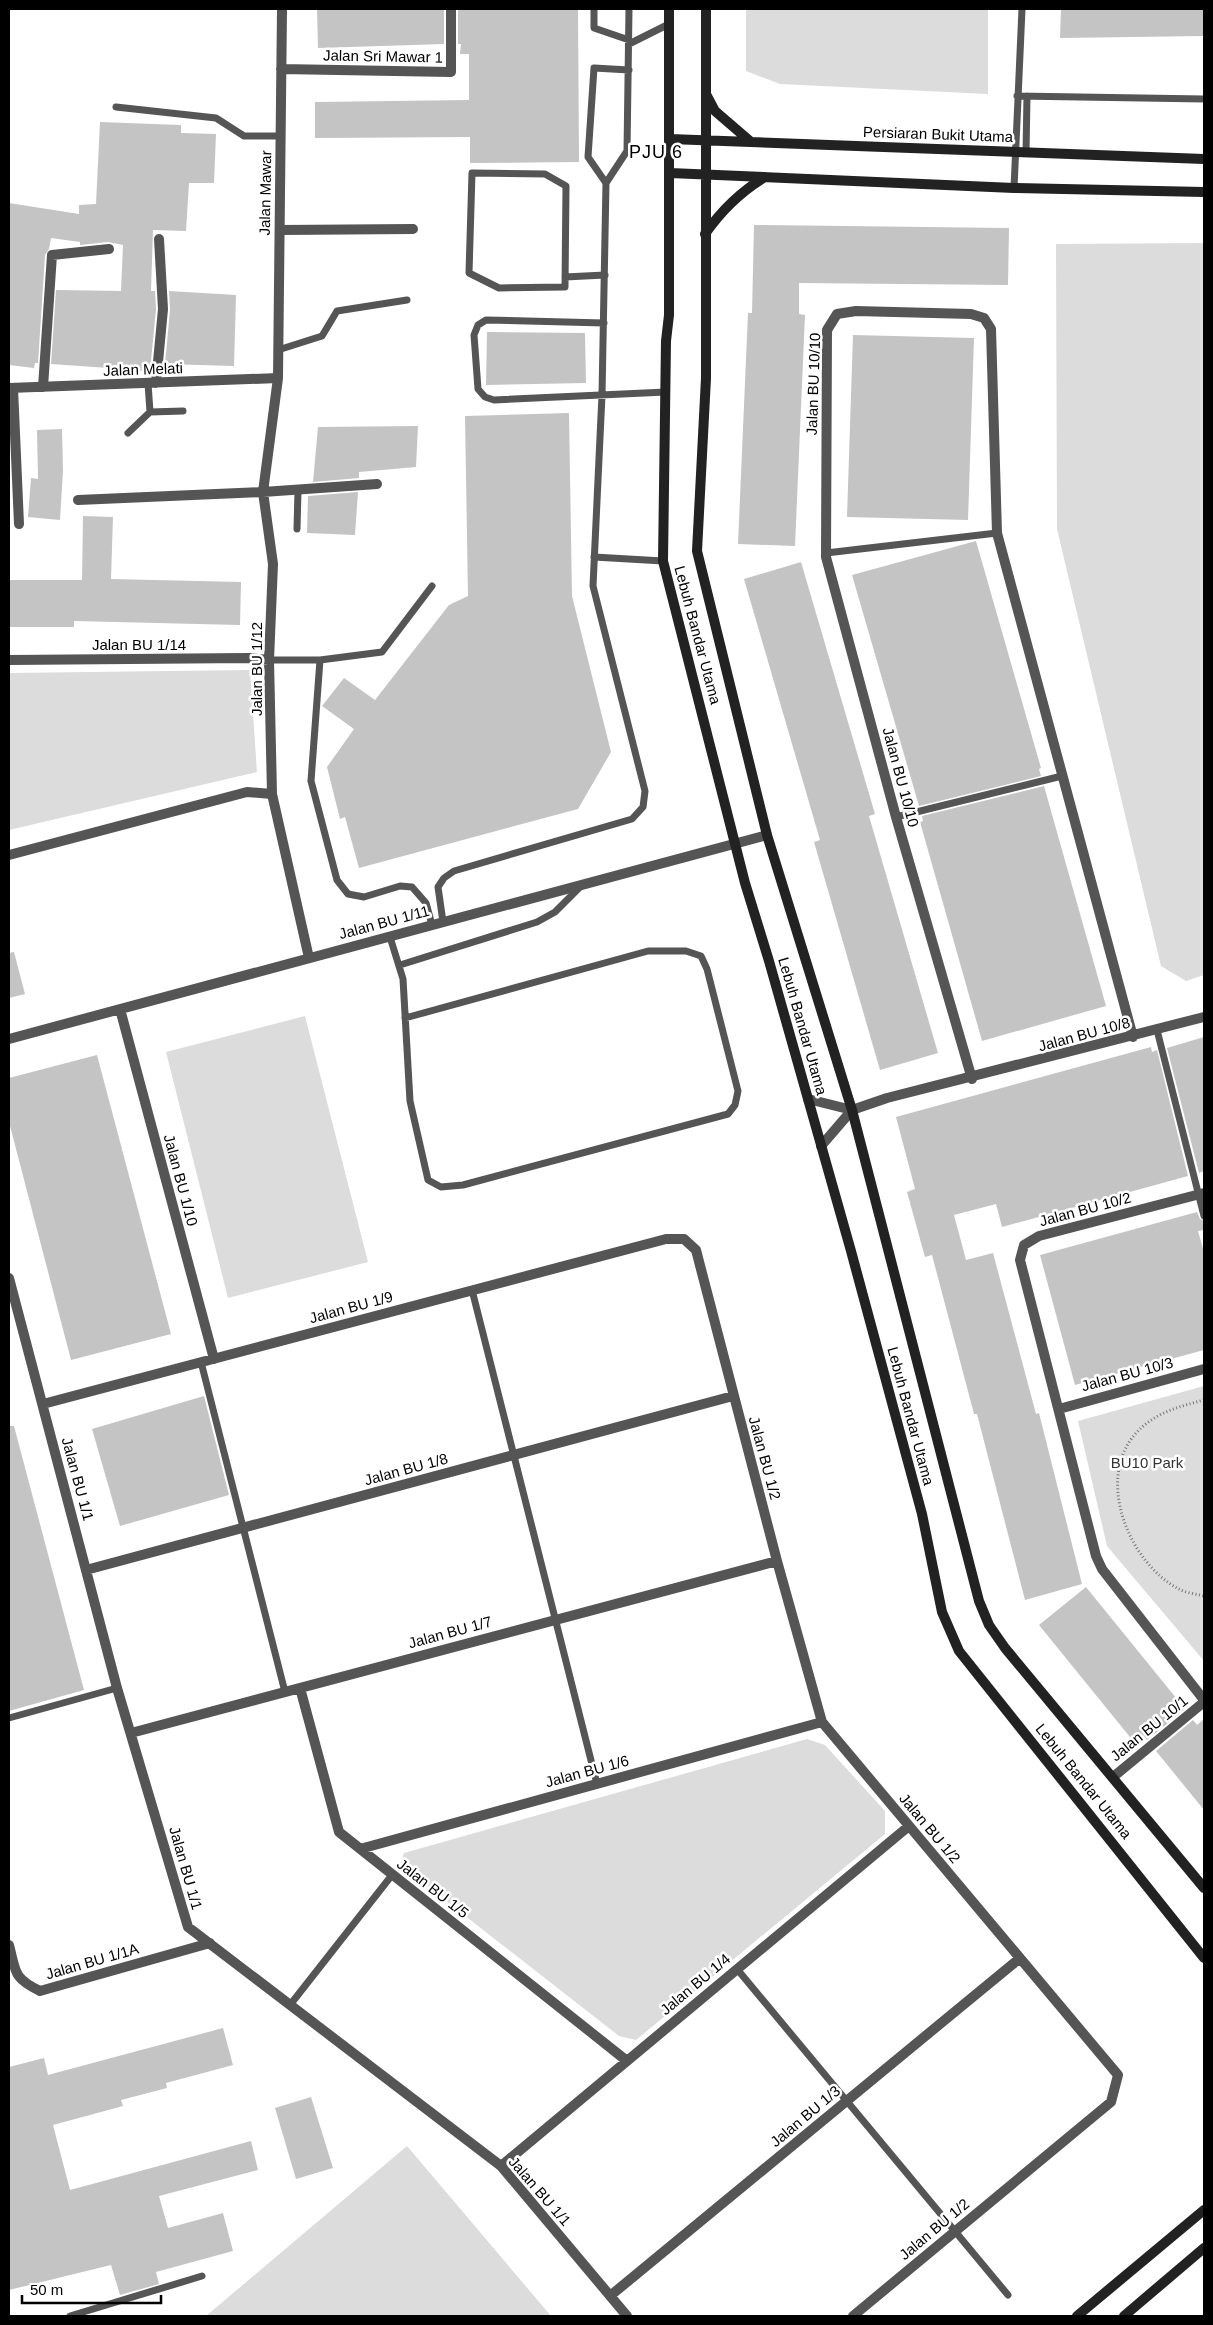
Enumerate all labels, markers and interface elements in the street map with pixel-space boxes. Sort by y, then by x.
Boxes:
street label: Jalan Sri Mawar 1 [323,46,443,66]
street label: Persiaran Bukit Utama [863,123,1014,145]
district label: PJU 6 [629,142,683,162]
street label: Jalan Mawar [256,150,274,236]
street label: Jalan BU 10/10 [803,332,823,436]
street label: Jalan Melati [103,359,183,379]
street label: Lebuh Bandar Utama [671,564,725,707]
street label: Jalan BU 1/12 [248,622,265,716]
street label: Jalan BU 1/14 [92,636,186,653]
street label: Jalan BU 10/10 [880,725,922,829]
street label: Jalan BU 1/11 [337,902,431,942]
street label: Lebuh Bandar Utama [775,955,831,1098]
street label: Jalan BU 10/8 [1036,1014,1132,1054]
street label: Jalan BU 1/10 [161,1132,201,1228]
street label: Jalan BU 10/2 [1037,1189,1133,1229]
street label: Jalan BU 1/9 [307,1288,395,1326]
street label: Lebuh Bandar Utama [884,1345,938,1488]
street label: Jalan BU 10/3 [1079,1354,1175,1394]
street label: Jalan BU 1/2 [746,1414,784,1502]
street label: Jalan BU 1/1 [59,1435,97,1523]
street label: Jalan BU 1/8 [362,1450,450,1488]
park label: BU10 Park [1111,1454,1184,1471]
street label: Jalan BU 1/7 [406,1613,494,1651]
street label: Jalan BU 10/1 [1107,1692,1191,1764]
street label: Lebuh Bandar Utama [1033,1720,1136,1842]
street label: Jalan BU 1/6 [543,1752,631,1790]
street label: Jalan BU 1/2 [896,1790,964,1866]
street label: Jalan BU 1/1 [166,1824,206,1912]
street label: Jalan BU 1/5 [394,1855,472,1921]
street label: Jalan BU 1/1A [44,1940,140,1982]
street label: Jalan BU 1/4 [657,1950,733,2018]
street label: Jalan BU 1/3 [767,2082,843,2150]
street label: Jalan BU 1/1 [505,2153,575,2229]
street label: Jalan BU 1/2 [896,2195,972,2263]
scale bar [22,2272,161,2304]
text: 50 m [30,2281,63,2298]

